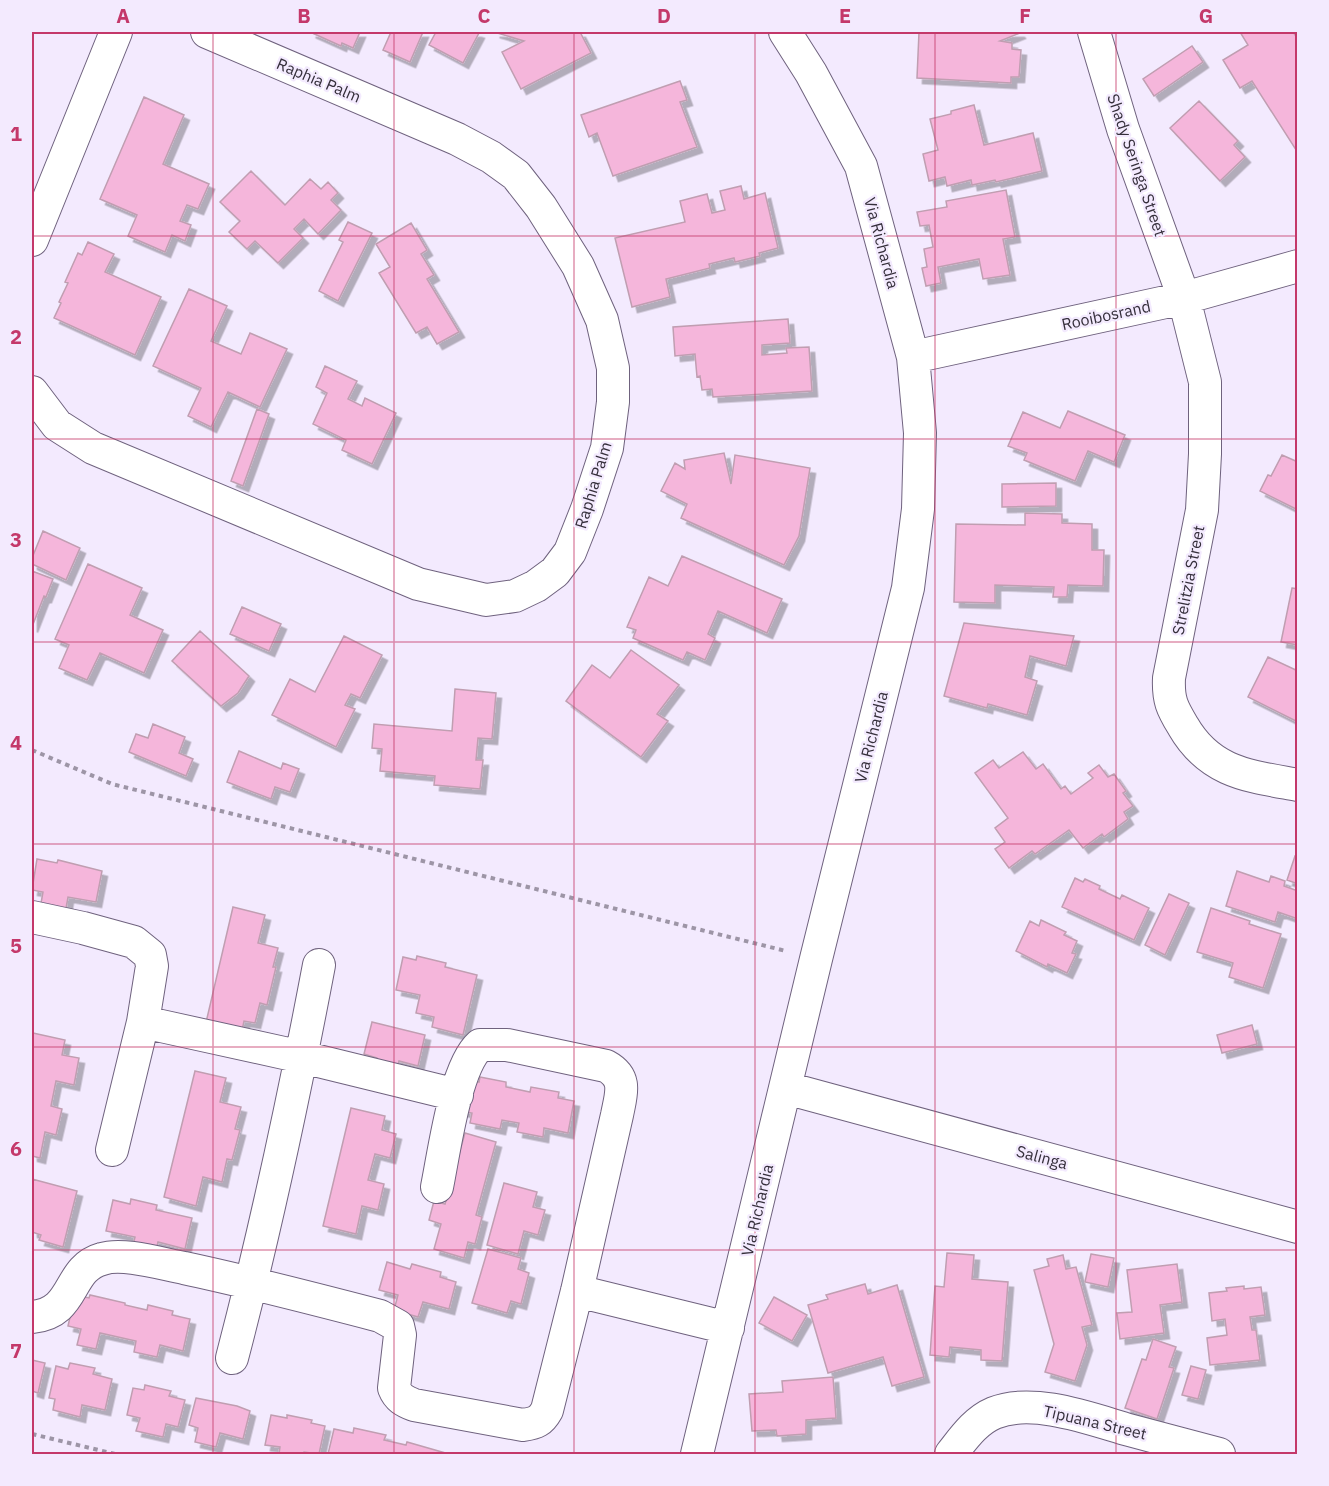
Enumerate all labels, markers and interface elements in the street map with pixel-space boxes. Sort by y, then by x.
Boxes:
text: A [116,2,130,29]
text: B [297,2,311,29]
text: C [477,2,491,29]
text: D [657,2,671,29]
text: E [839,2,851,29]
text: F [1019,2,1031,29]
text: G [1199,2,1213,29]
street label: Raphia Palm [274,53,364,107]
street label: Shady Seringa Street [1103,91,1171,239]
text: 1 [10,120,22,147]
street label: Via Richardia [860,195,904,291]
street label: Rooibosrand [1060,296,1152,334]
text: 2 [10,323,22,350]
street label: Raphia Palm [570,439,616,531]
street label: Strelitzia Street [1168,524,1208,636]
text: 3 [10,526,22,553]
street label: Via Richardia [850,689,892,785]
text: 4 [10,729,22,756]
text: 5 [10,932,22,959]
text: 6 [10,1135,22,1162]
street label: Salinga [1014,1141,1070,1174]
street label: Via Richardia [737,1162,777,1258]
text: 7 [10,1337,22,1364]
street label: Tipuana Street [1041,1400,1149,1444]

